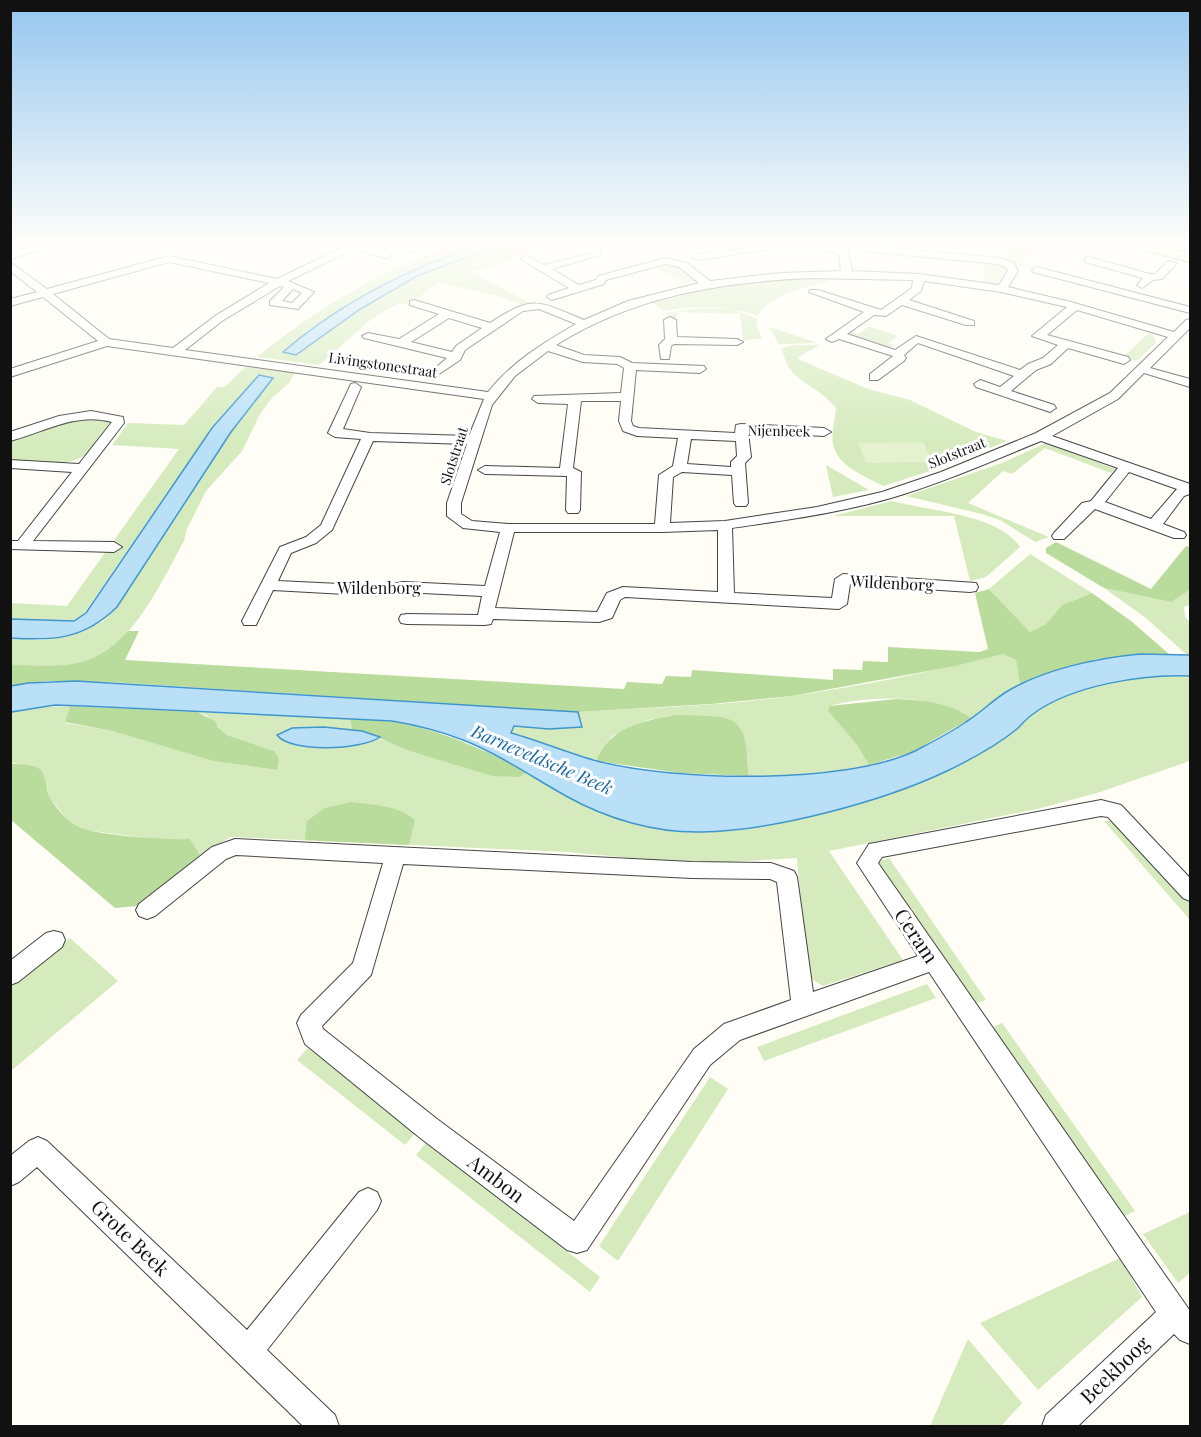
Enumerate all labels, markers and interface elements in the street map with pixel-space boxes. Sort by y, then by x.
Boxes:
street label: Livingstonestraat [328,347,440,382]
street label: Nijenbeek [747,420,811,441]
street label: Slotstraat [435,423,472,488]
street label: Slotstraat [925,432,989,473]
street label: Wildenborg [849,570,935,595]
street label: Wildenborg [336,577,421,598]
water label: Barneveldsche Beek [467,718,617,800]
street label: Ceram [889,903,945,968]
street label: Ambon [462,1147,531,1208]
street label: Grote Beek [86,1193,176,1281]
street label: Beekboog [1073,1329,1155,1409]

